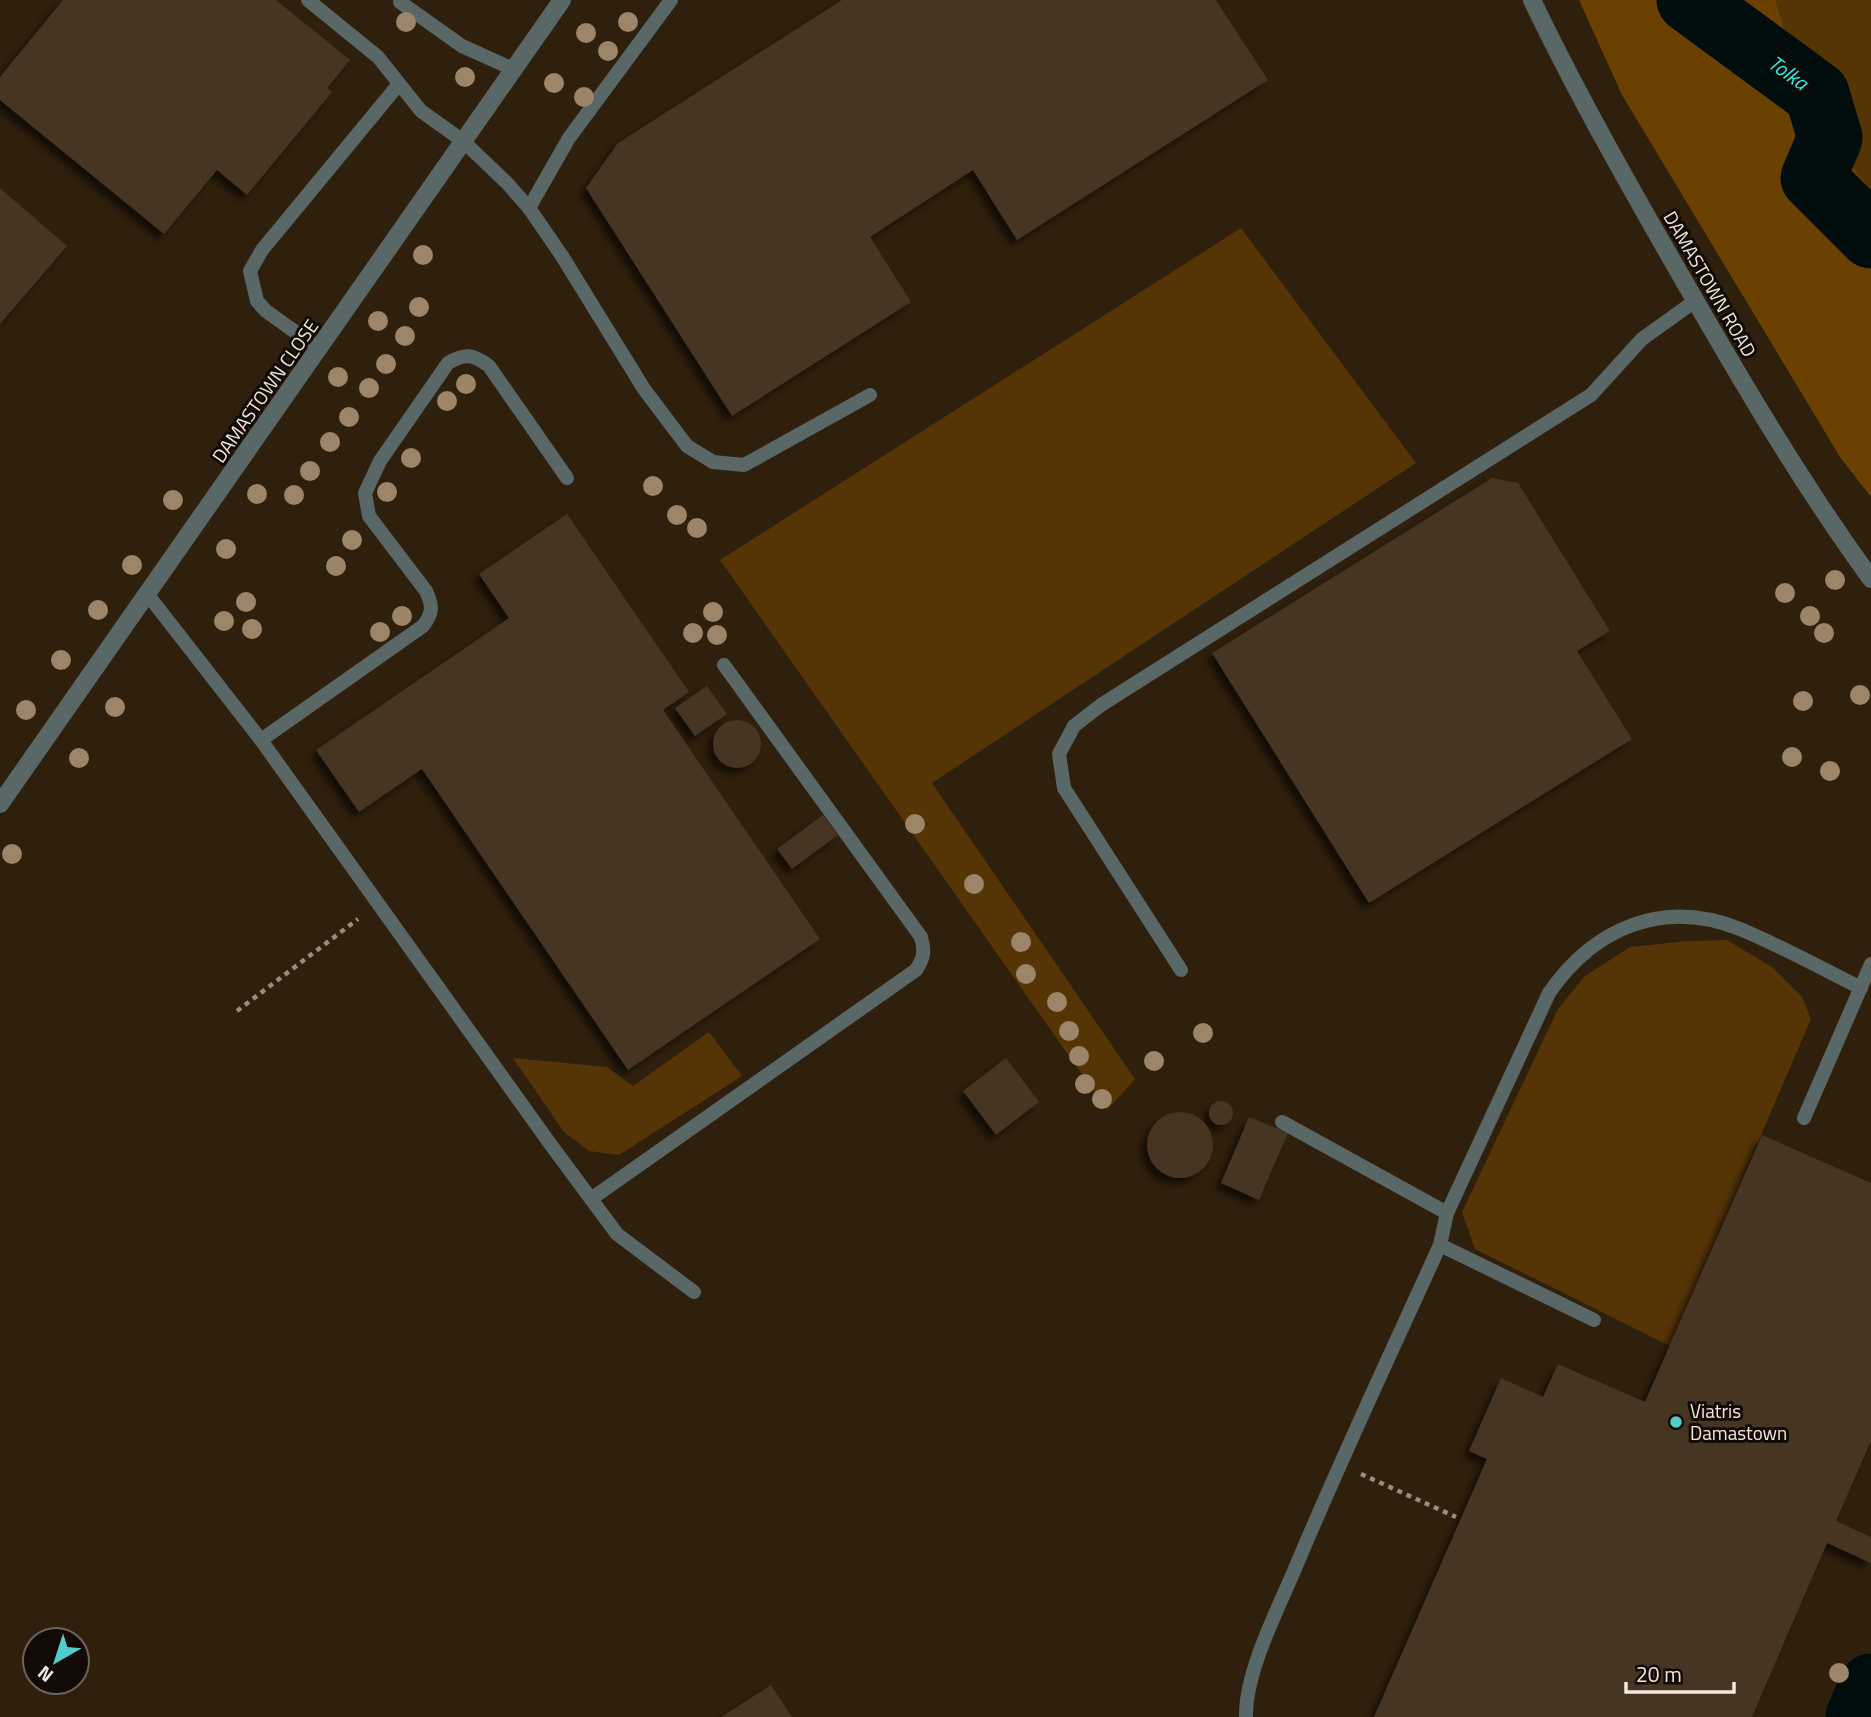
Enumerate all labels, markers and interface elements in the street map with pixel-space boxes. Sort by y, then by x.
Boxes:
water label: Tolka [1762,47,1816,99]
street label: DAMASTOWN ROAD [1657,205,1764,362]
street label: DAMASTOWN CLOSE [204,313,325,468]
place label: Viatris Damastown [1690,1396,1787,1447]
marker: Viatris Damastown [1668,1414,1684,1430]
north arrow [21,1626,91,1696]
scale bar [1626,1650,1734,1694]
text: 20 m [1636,1658,1682,1690]
text: N [31,1659,59,1690]

